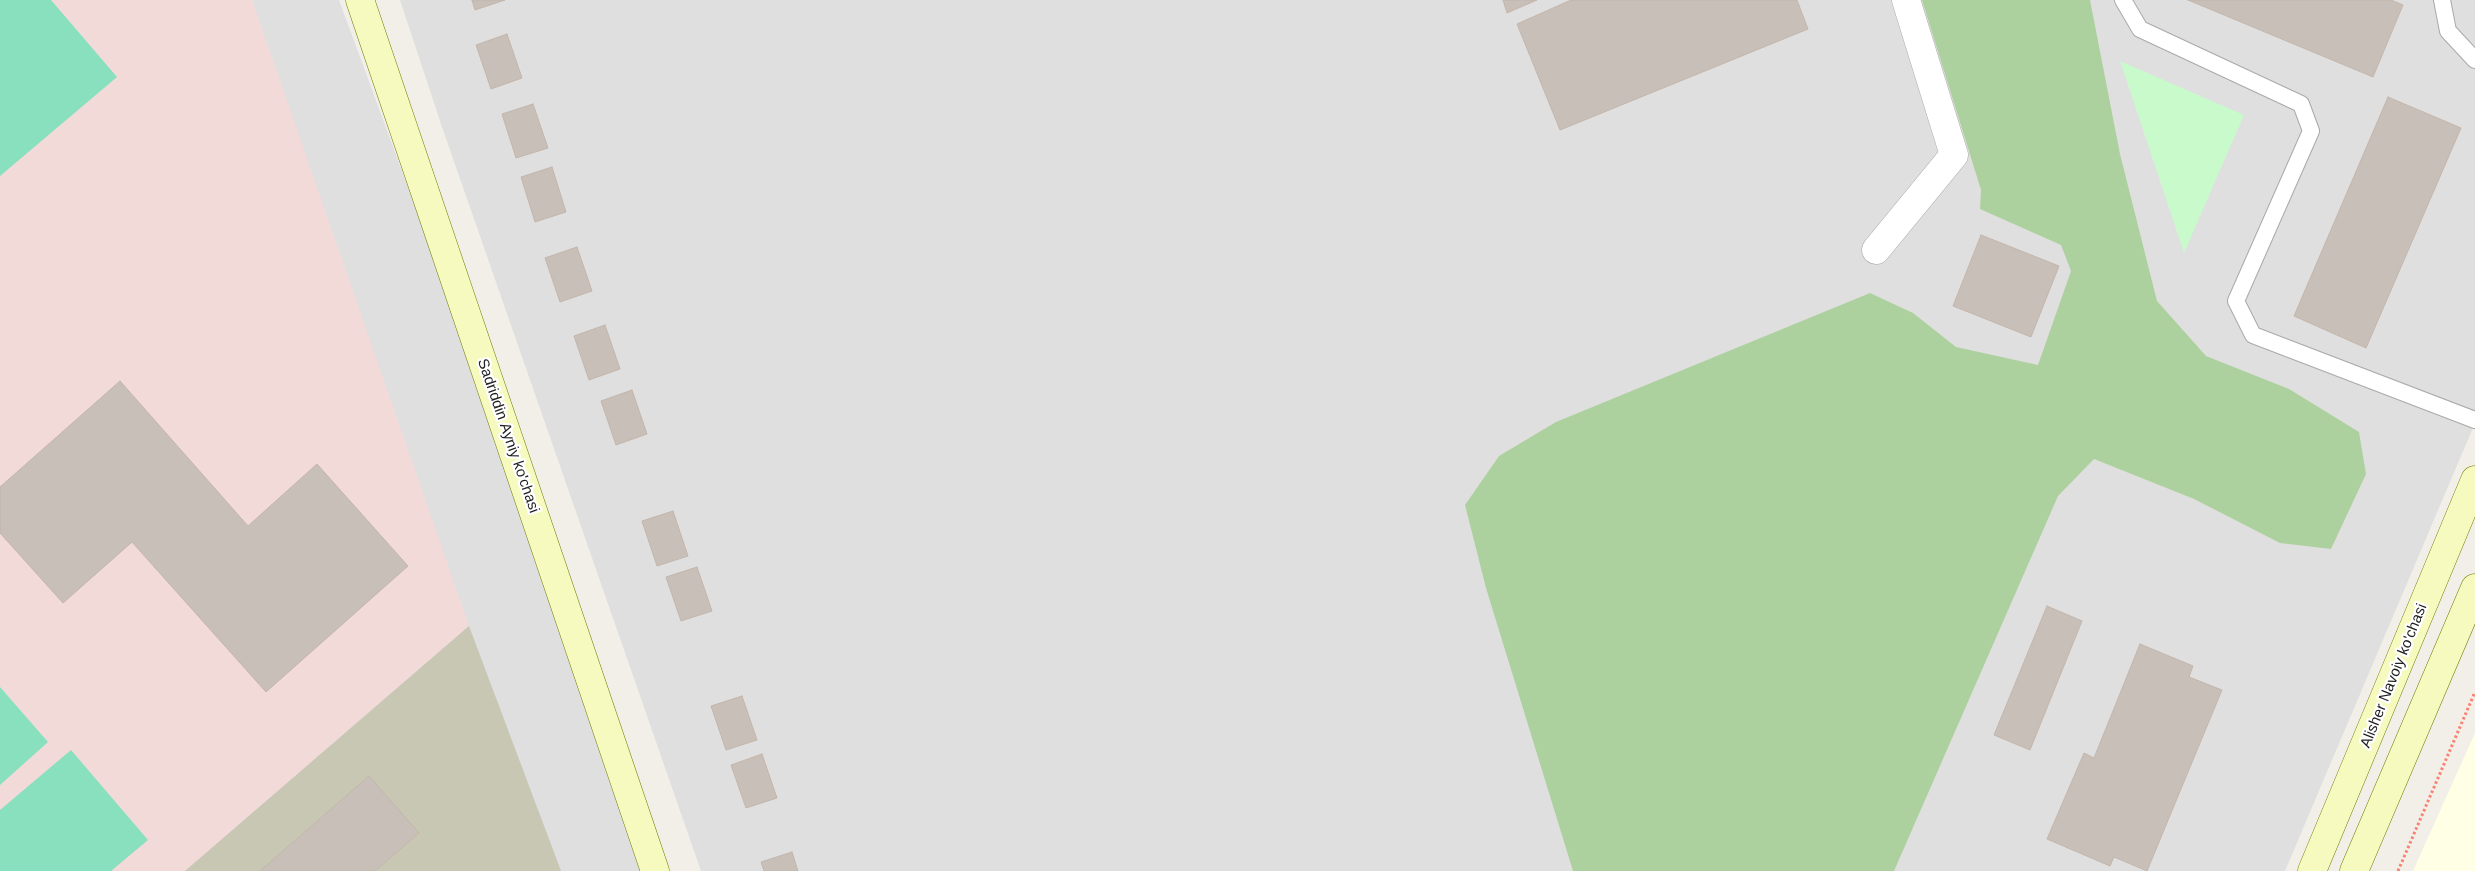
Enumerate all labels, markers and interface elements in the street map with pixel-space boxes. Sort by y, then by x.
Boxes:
street label: Sadriddin Ayniy ko'chasi [473,357,543,515]
street label: Alisher Navoiy ko'chasi [2357,601,2431,751]

